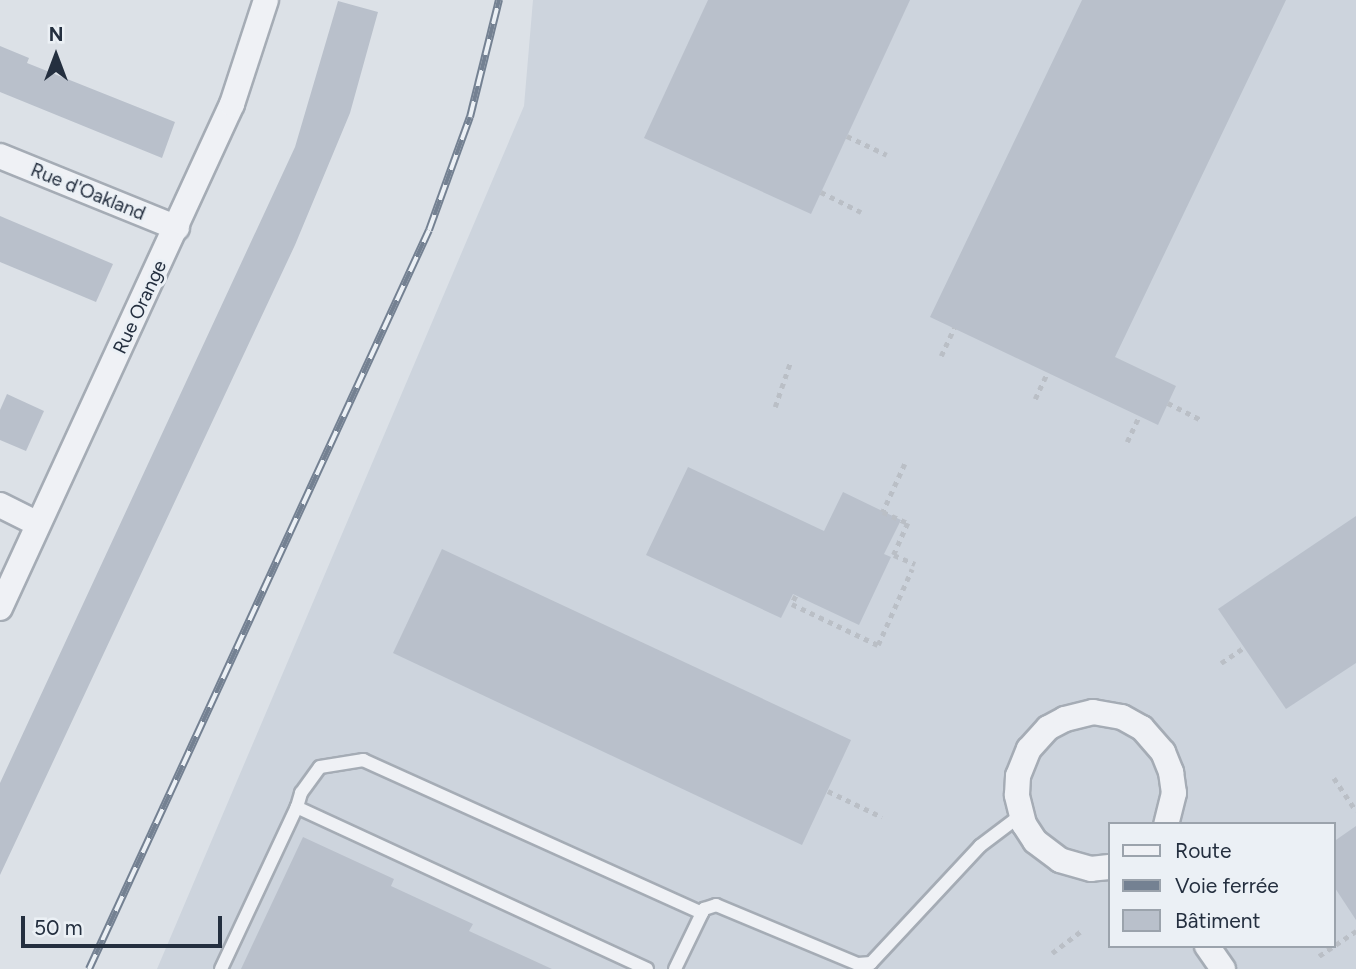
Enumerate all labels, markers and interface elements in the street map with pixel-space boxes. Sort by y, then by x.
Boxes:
north arrow [21,21,91,91]
text: N [49,23,63,46]
street label: Rue d'Oakland [27,159,149,225]
street label: Rue Orange [108,257,172,357]
legend [1108,822,1335,948]
text: Route [1175,838,1231,863]
text: Voie ferrée [1175,873,1279,898]
scale bar [24,902,226,946]
text: Bâtiment [1175,908,1260,933]
text: 50 m [34,915,83,940]

